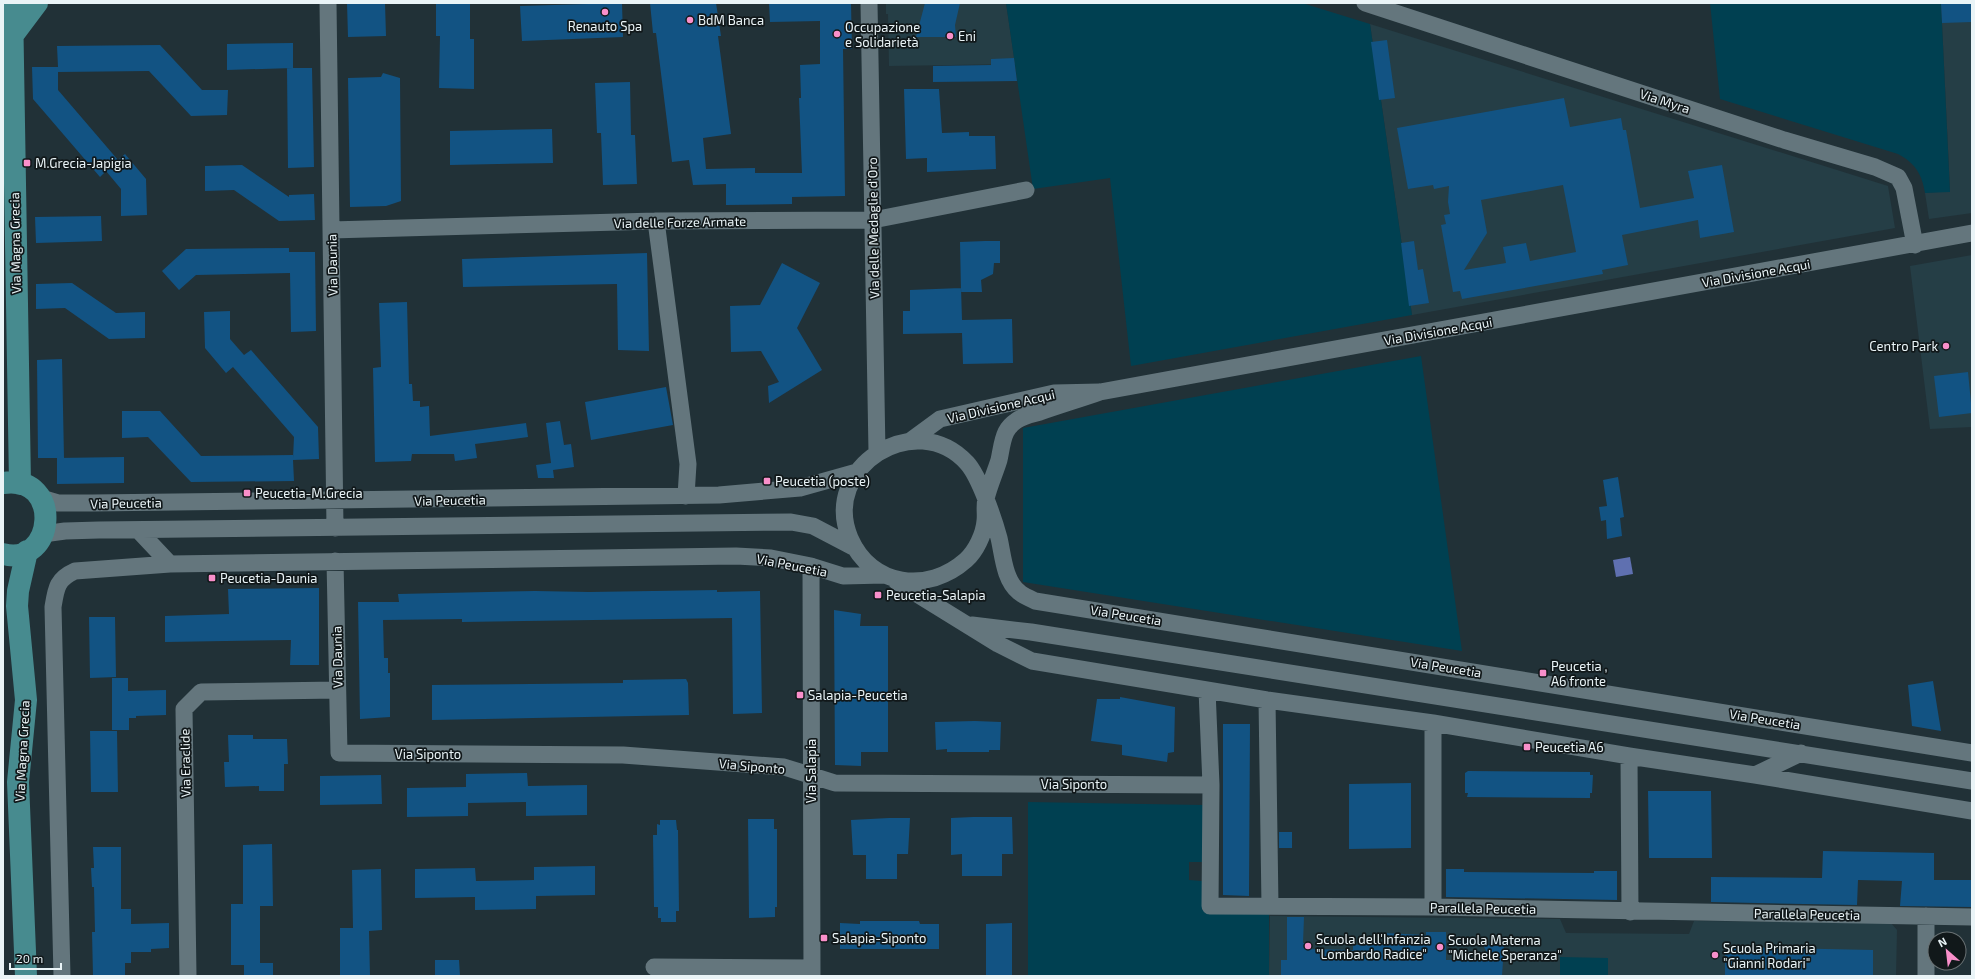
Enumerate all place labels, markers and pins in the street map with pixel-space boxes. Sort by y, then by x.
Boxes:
marker: Renauto Spa [600,7,610,17]
place label: BdM Banca [698,12,764,28]
marker: BdM Banca [685,15,695,25]
place label: Renauto Spa [568,18,642,34]
place label: Occupazione e Solidarietà [845,19,920,50]
place label: Eni [958,28,976,44]
marker: Occupazione e Solidarietà [832,29,842,39]
marker: Eni [945,31,955,41]
place label: M.Grecia-Japigia [35,155,132,171]
marker: M.Grecia-Japigia [22,158,32,168]
place label: Centro Park [1869,338,1938,354]
marker: Centro Park [1941,341,1951,351]
place label: Peucetia (poste) [775,473,870,489]
marker: Peucetia (poste) [762,476,772,486]
place label: Peucetia-M.Grecia [255,485,363,501]
marker: Peucetia-M.Grecia [242,488,252,498]
place label: Peucetia-Daunia [220,570,317,586]
marker: Peucetia-Daunia [207,573,217,583]
place label: Peucetia-Salapia [886,587,986,603]
marker: Peucetia-Salapia [873,590,883,600]
place label: Peucetia , A6 fronte [1551,658,1607,689]
marker: Peucetia , A6 fronte [1538,668,1548,678]
place label: Salapia-Peucetia [808,687,908,703]
marker: Salapia-Peucetia [795,690,805,700]
place label: Peucetia A6 [1535,739,1604,755]
marker: Peucetia A6 [1522,742,1532,752]
place label: Salapia-Siponto [832,930,926,946]
place label: Scuola dell'Infanzia "Lombardo Radice" [1316,931,1431,962]
place label: Scuola Materna "Michele Speranza" [1448,932,1562,963]
marker: Salapia-Siponto [819,933,829,943]
place label: Scuola Primaria "Gianni Rodari" [1723,940,1816,971]
marker: Scuola dell'Infanzia "Lombardo Radice" [1303,941,1313,951]
marker: Scuola Materna "Michele Speranza" [1435,942,1445,952]
marker: Scuola Primaria "Gianni Rodari" [1710,950,1720,960]

